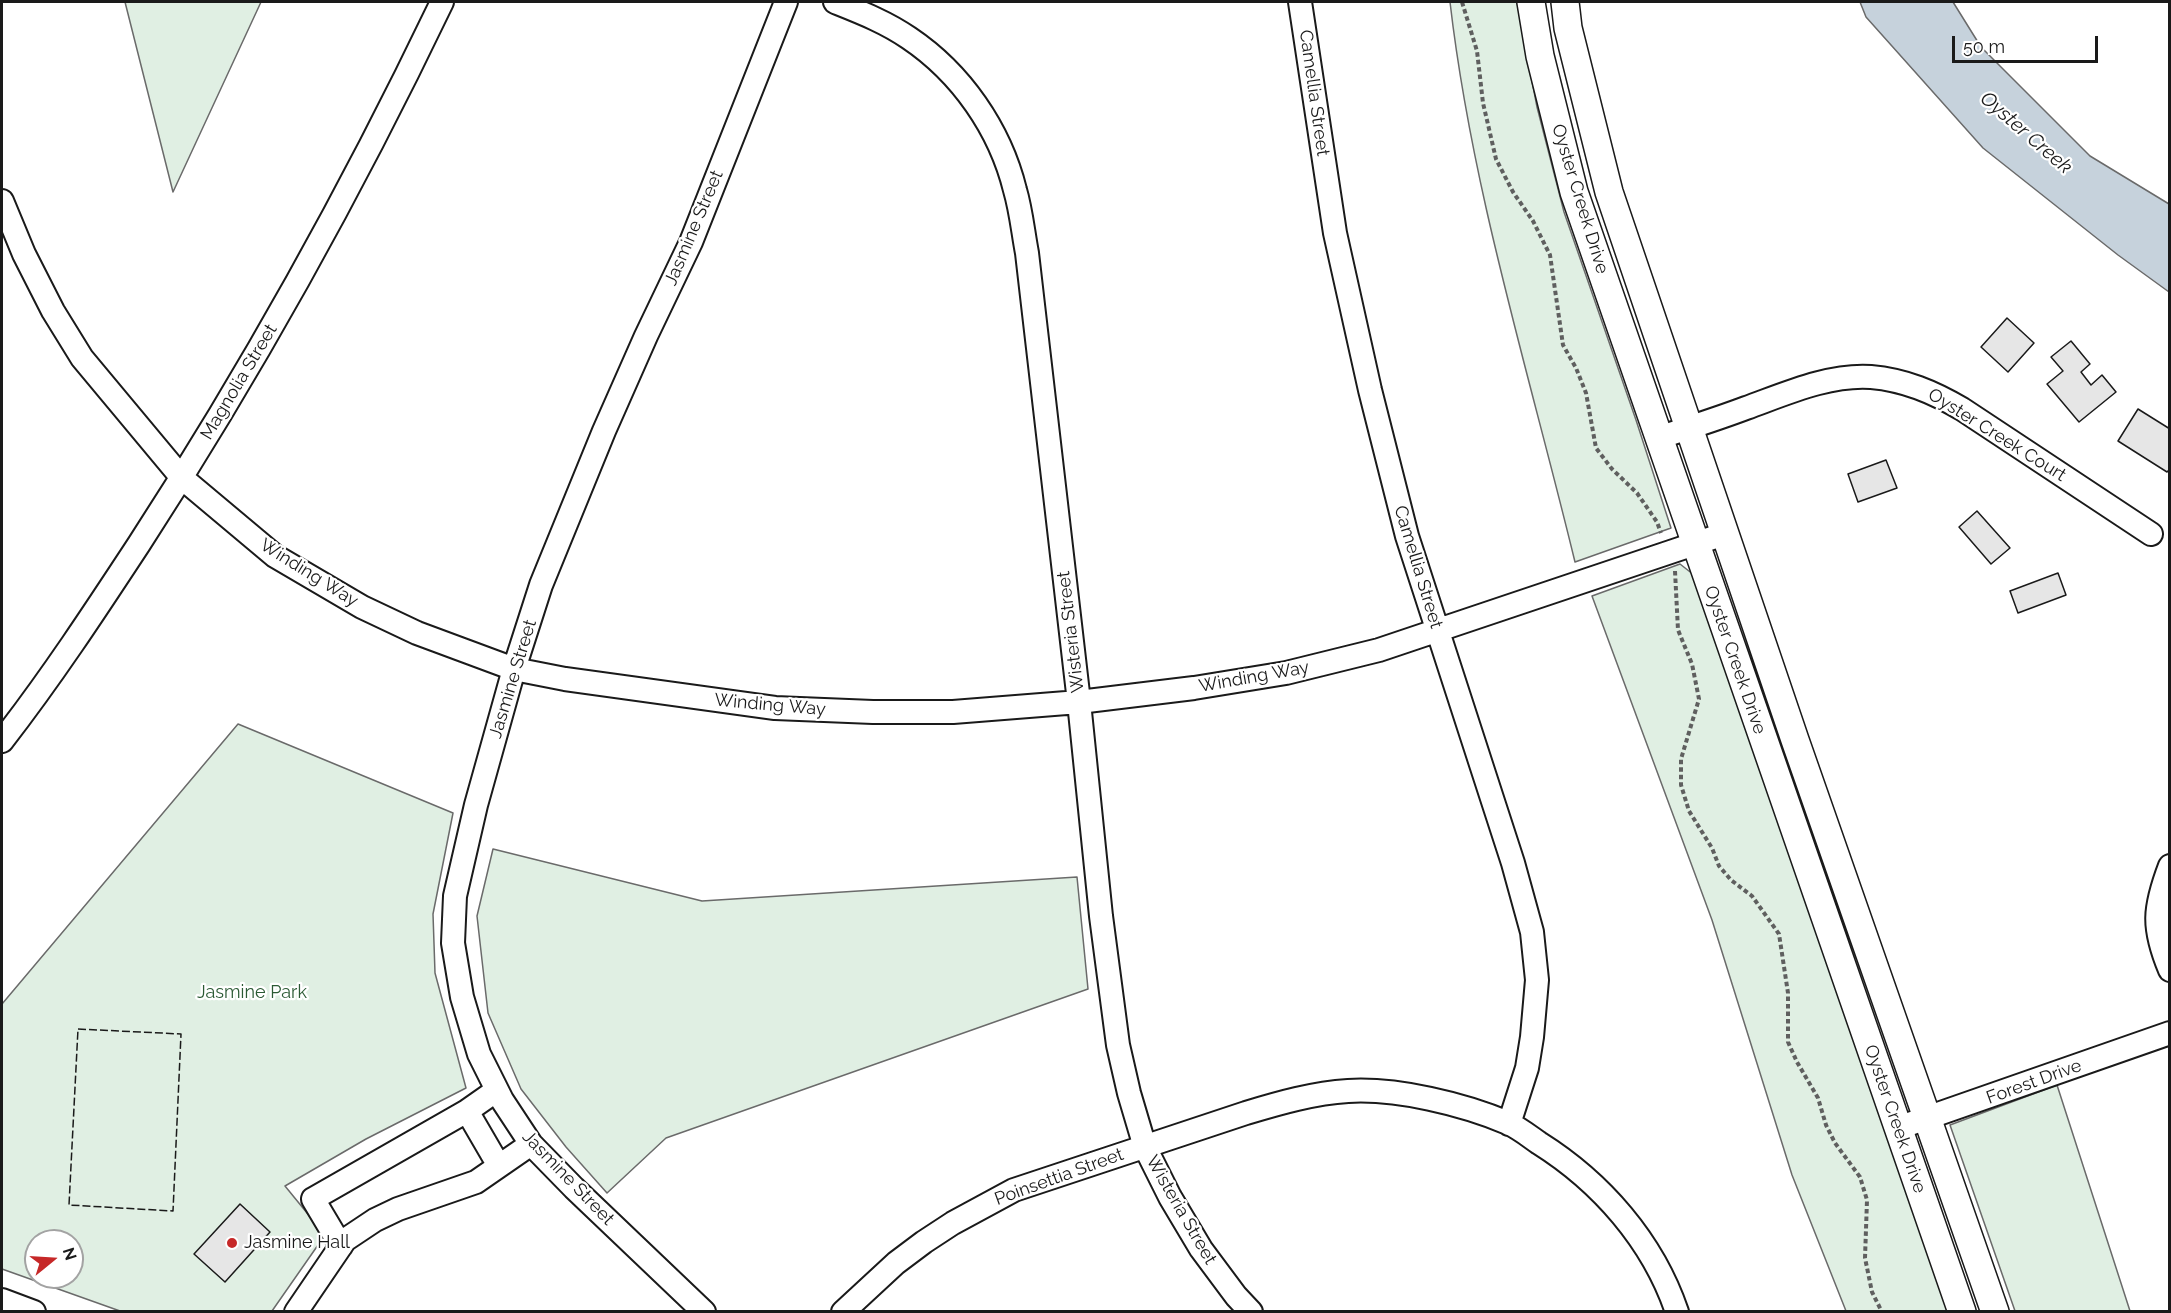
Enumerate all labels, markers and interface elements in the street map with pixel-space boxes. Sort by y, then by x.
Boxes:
scale bar [1955,24,2100,62]
street label: Camellia Street [1294,28,1334,158]
text: 50 m [1963,36,2005,57]
water label: Oyster Creek [1975,87,2077,179]
street label: Oyster Creek Drive [1547,121,1613,277]
street label: Jasmine Street [660,167,728,289]
street label: Magnolia Street [196,320,282,444]
street label: Oyster Creek Court [1924,384,2070,486]
street label: Camellia Street [1389,503,1447,631]
street label: Winding Way [256,534,362,612]
street label: Wisteria Street [1053,570,1089,694]
street label: Oyster Creek Drive [1699,583,1771,737]
street label: Jasmine Street [485,617,541,741]
street label: Winding Way [1197,657,1311,697]
street label: Winding Way [713,689,827,721]
park label: Jasmine Park [197,982,307,1004]
street label: Oyster Creek Drive [1859,1042,1931,1196]
street label: Forest Drive [1984,1055,2084,1109]
street label: Jasmine Street [517,1126,619,1230]
street label: Poinsettia Street [992,1144,1126,1210]
street label: Wisteria Street [1141,1152,1221,1268]
north arrow [24,1229,84,1289]
place label: Jasmine Hall [244,1232,350,1254]
marker: Jasmine Hall [225,1236,239,1250]
text: N [59,1245,81,1263]

